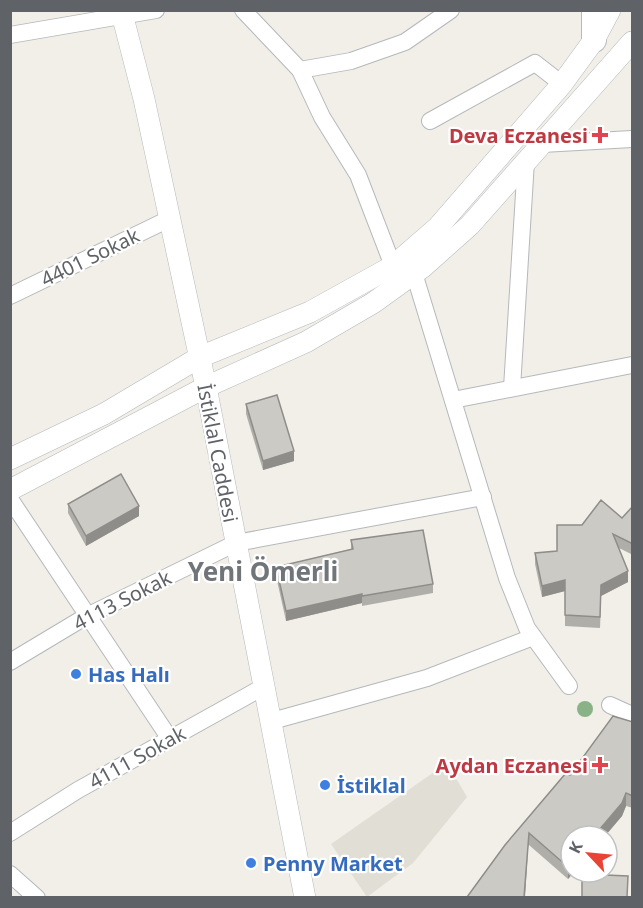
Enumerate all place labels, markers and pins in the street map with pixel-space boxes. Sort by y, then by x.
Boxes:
place label: Deva Eczanesi [449,122,588,149]
marker: Deva Eczanesi [593,128,607,142]
place label: Has Halı [88,661,170,688]
marker: Has Halı [69,667,83,681]
place label: Aydan Eczanesi [436,752,588,779]
marker: Aydan Eczanesi [593,758,607,772]
place label: İstiklal [337,772,406,799]
marker: İstiklal [318,778,332,792]
place label: Penny Market [263,850,403,877]
marker: Penny Market [244,856,258,870]

